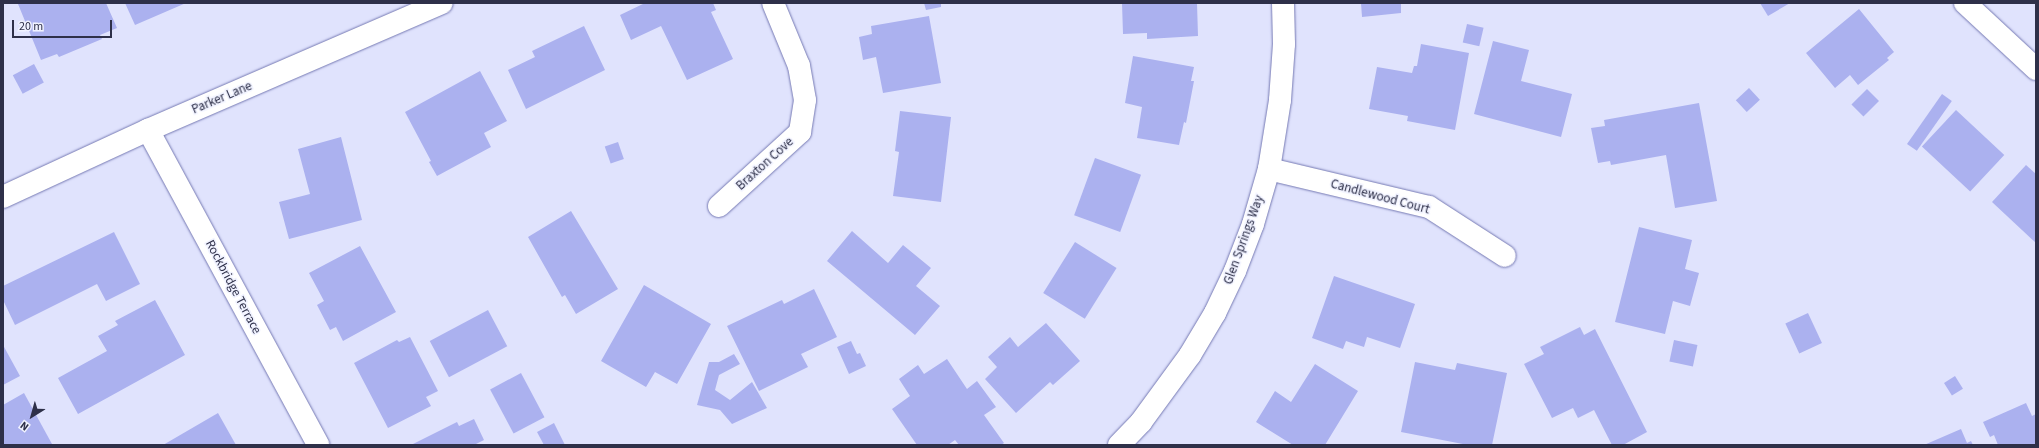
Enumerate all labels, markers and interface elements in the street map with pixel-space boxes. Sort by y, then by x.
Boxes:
scale bar [14,12,114,38]
text: 20 m [19,18,43,35]
street label: Parker Lane [189,78,255,118]
street label: Braxton Cove [733,134,797,194]
street label: Candlewood Court [1329,176,1431,218]
street label: Glen Springs Way [1221,193,1267,287]
street label: Rockbridge Terrace [202,237,264,337]
north arrow [12,396,52,436]
text: N [17,418,32,434]

